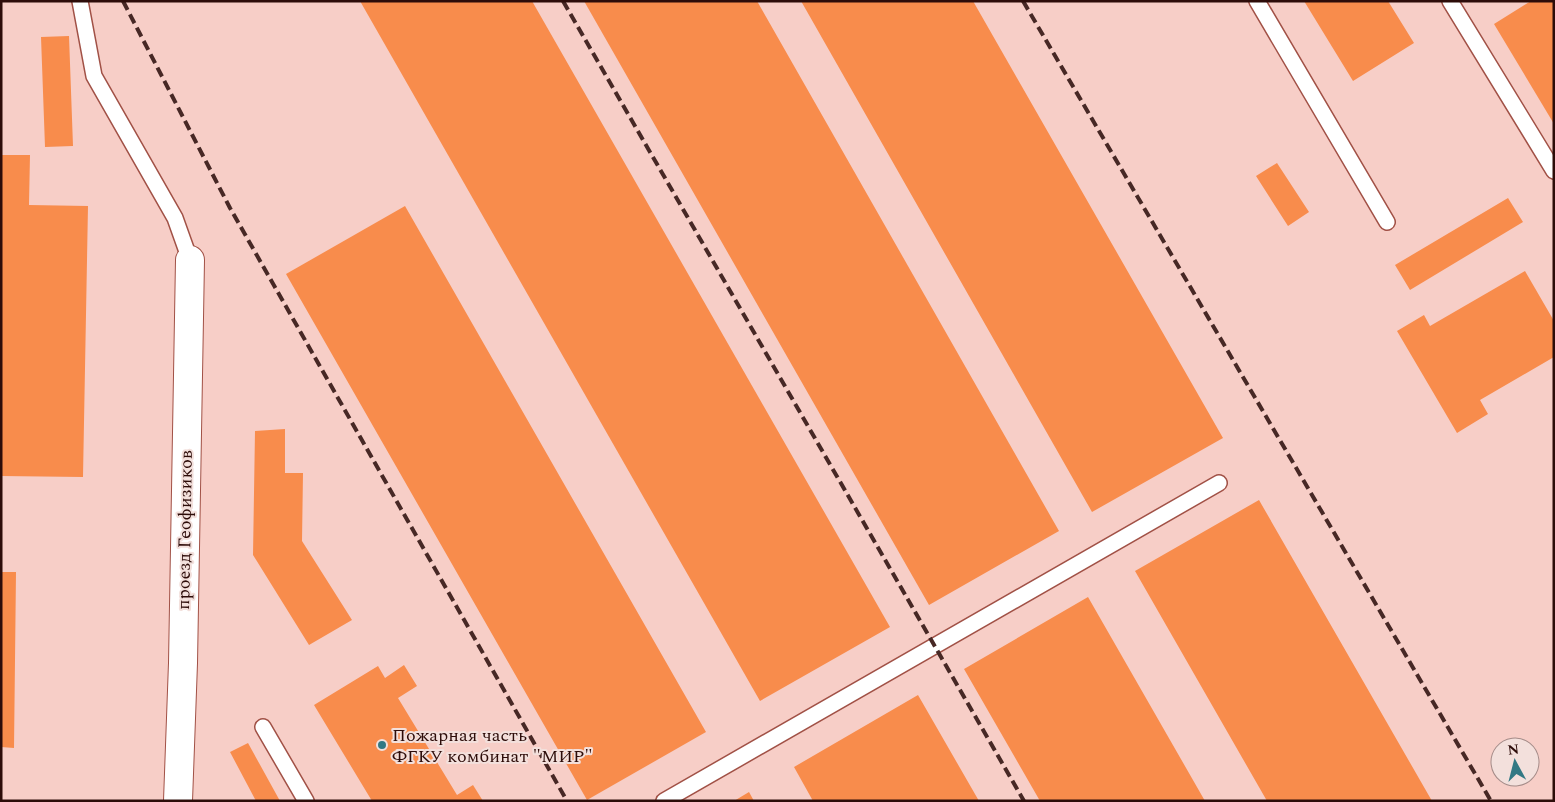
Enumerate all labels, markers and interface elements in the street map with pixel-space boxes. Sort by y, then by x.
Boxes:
street label: проезд Геофизиков [170,450,200,610]
place label: Пожарная часть ФГКУ комбинат "МИР" [392,722,592,770]
north arrow [1490,737,1540,787]
text: N [1507,738,1520,761]
marker: Пожарная часть ФГКУ комбинат "МИР" [376,739,388,751]

